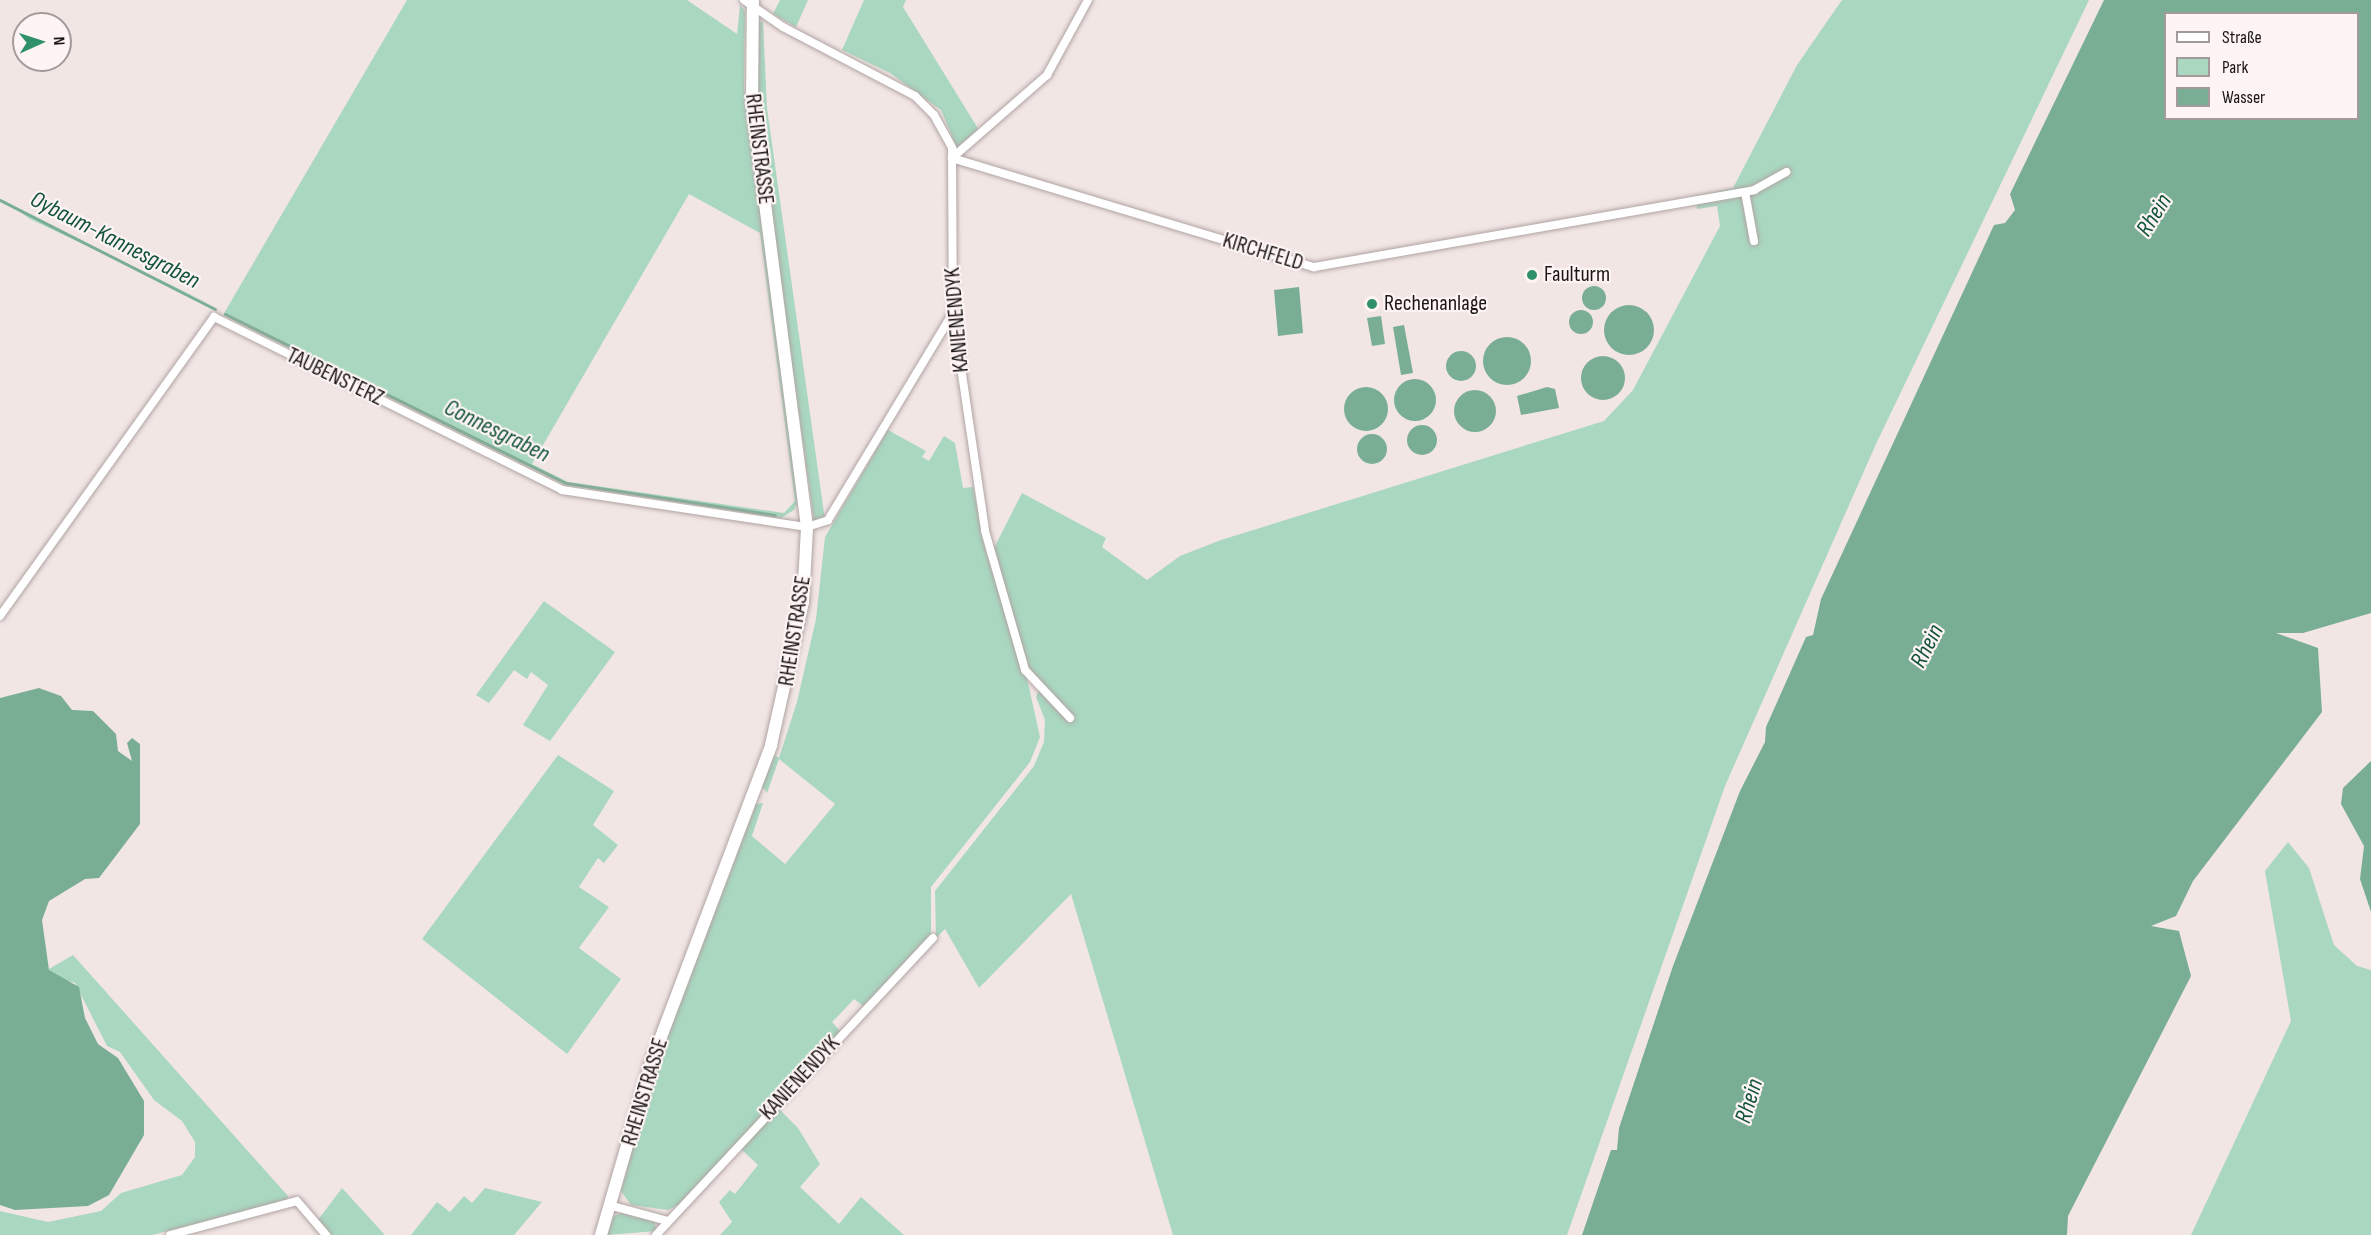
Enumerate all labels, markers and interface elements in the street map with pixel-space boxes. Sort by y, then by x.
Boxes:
north arrow [12,12,72,72]
legend [2164,12,2359,120]
text: Straße [2222,27,2262,48]
text: N [49,36,68,46]
text: Park [2222,57,2248,78]
text: Wasser [2222,87,2265,108]
street label: RHEINSTRASSE [739,92,779,206]
water label: Oybaum-Kannesgraben [25,185,205,295]
water label: Rhein [2130,188,2178,242]
street label: KIRCHFELD [1220,227,1306,277]
place label: Faulturm [1544,262,1610,288]
street label: KANIENENDYK [939,266,975,374]
marker: Faulturm [1525,268,1539,282]
place label: Rechenanlage [1384,291,1487,317]
marker: Rechenanlage [1365,297,1379,311]
street label: TAUBENSTERZ [282,342,388,412]
water label: Connesgraben [440,393,554,469]
street label: RHEINSTRASSE [773,574,817,688]
water label: Rhein [1904,620,1950,672]
street label: KANIENENDYK [754,1031,846,1125]
street label: RHEINSTRASSE [616,1035,674,1149]
water label: Rhein [1729,1075,1769,1127]

